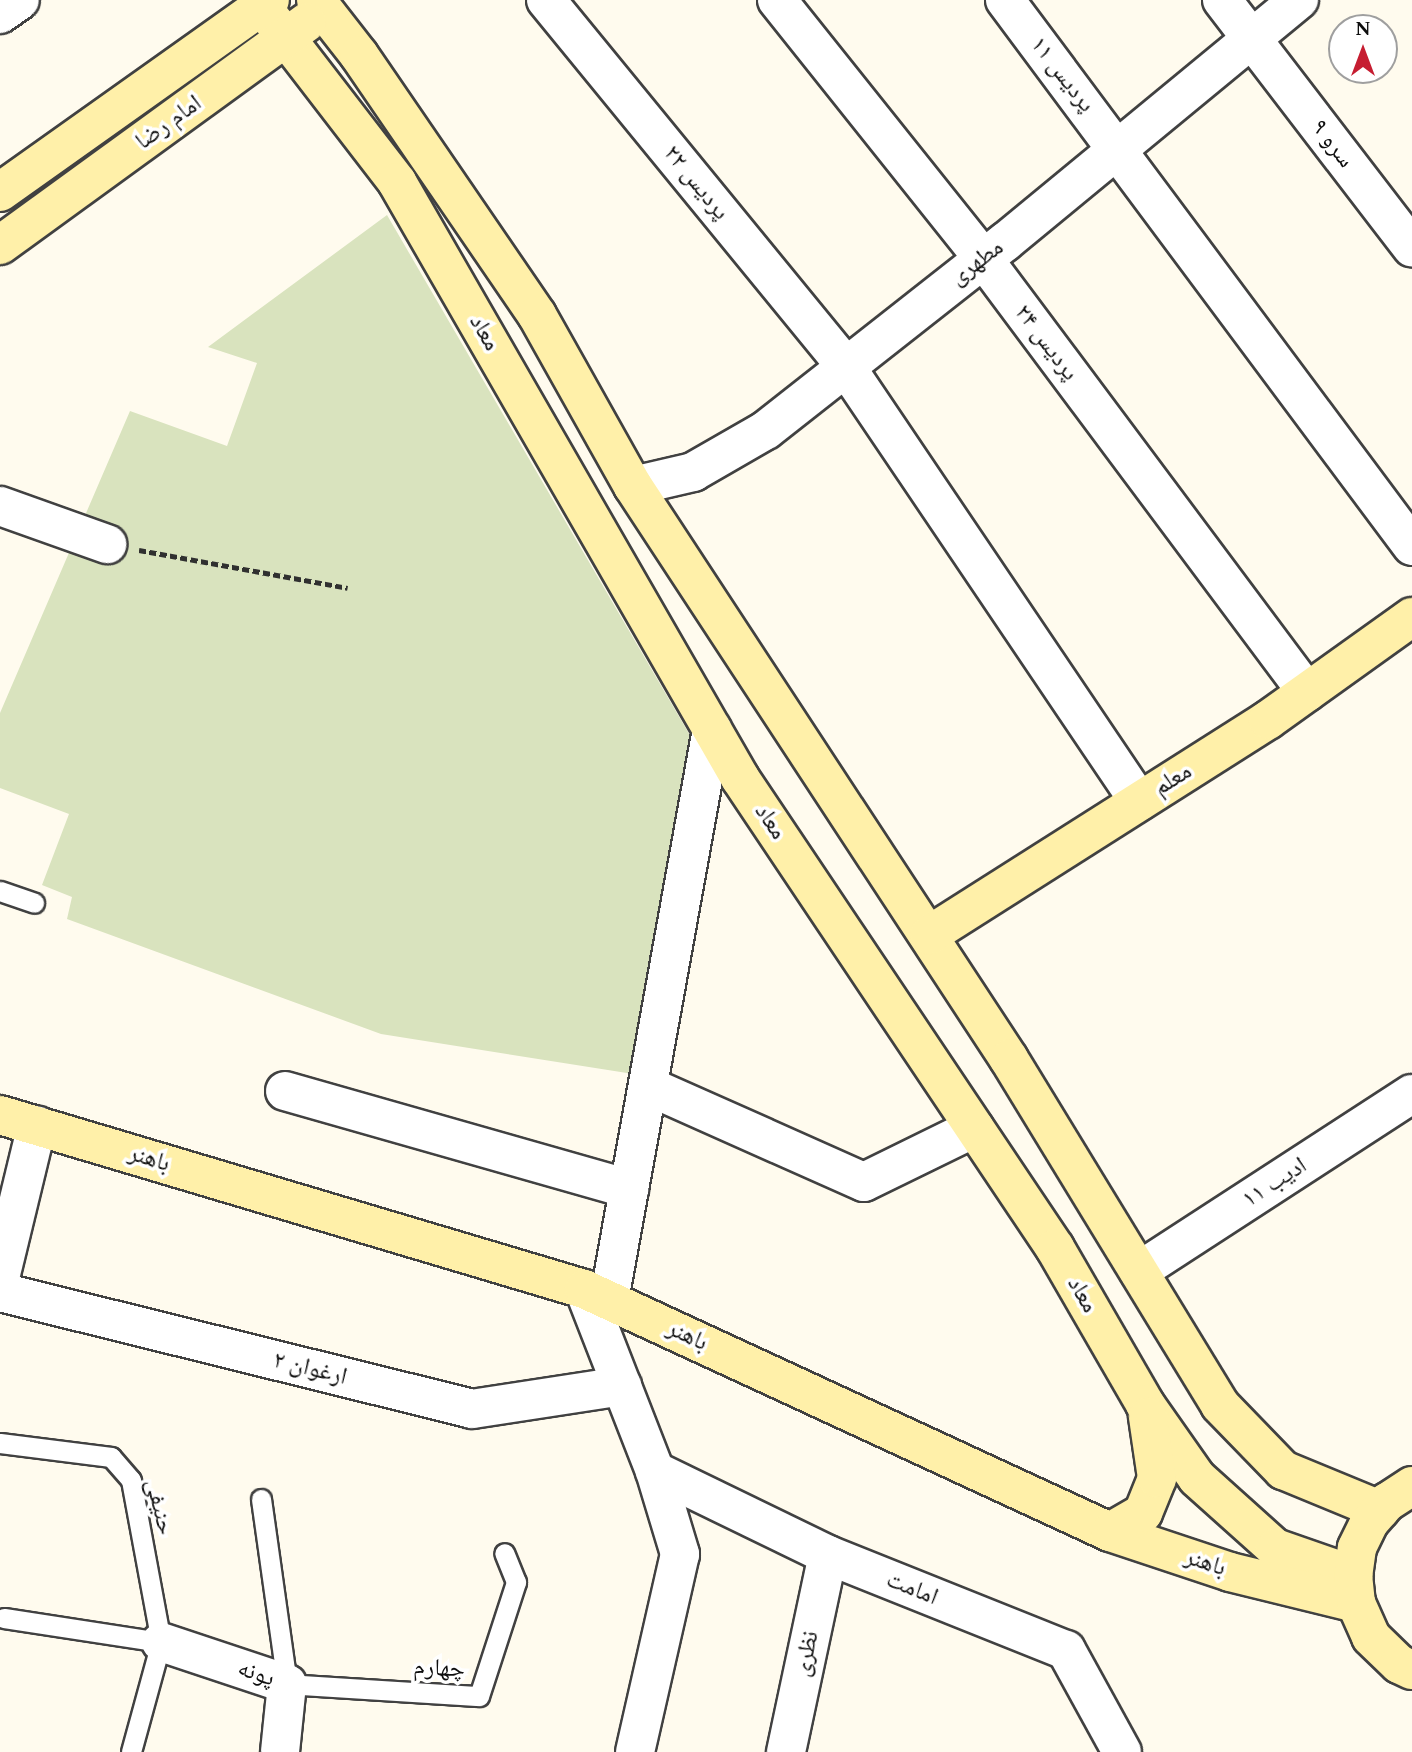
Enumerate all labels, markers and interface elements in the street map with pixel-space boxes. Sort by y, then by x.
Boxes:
north arrow [1328,14,1398,84]
text: N [1355,15,1371,44]
street label: پردیس ۱۱ [1024,31,1100,119]
street label: امام رضا [130,89,208,157]
street label: سرو ۹ [1304,114,1360,174]
street label: پردیس ۲۲ [657,140,735,226]
street label: مطهری [944,234,1010,292]
street label: پردیس ۲۴ [1008,299,1084,387]
street label: معاد [462,310,506,356]
street label: معلم [1149,757,1197,803]
street label: معاد [748,799,792,845]
street label: باهنر [125,1139,173,1179]
street label: ادیب ۱۱ [1237,1152,1313,1214]
street label: معاد [1060,1272,1104,1318]
street label: باهنر [662,1314,712,1358]
street label: ارغوان ۲ [270,1346,350,1392]
street label: حنیفی [138,1476,180,1538]
street label: باهنر [1181,1543,1229,1583]
street label: امامت [882,1566,942,1612]
street label: نظری [788,1628,826,1680]
street label: چهارم [413,1653,465,1685]
street label: پونه [234,1654,278,1694]

